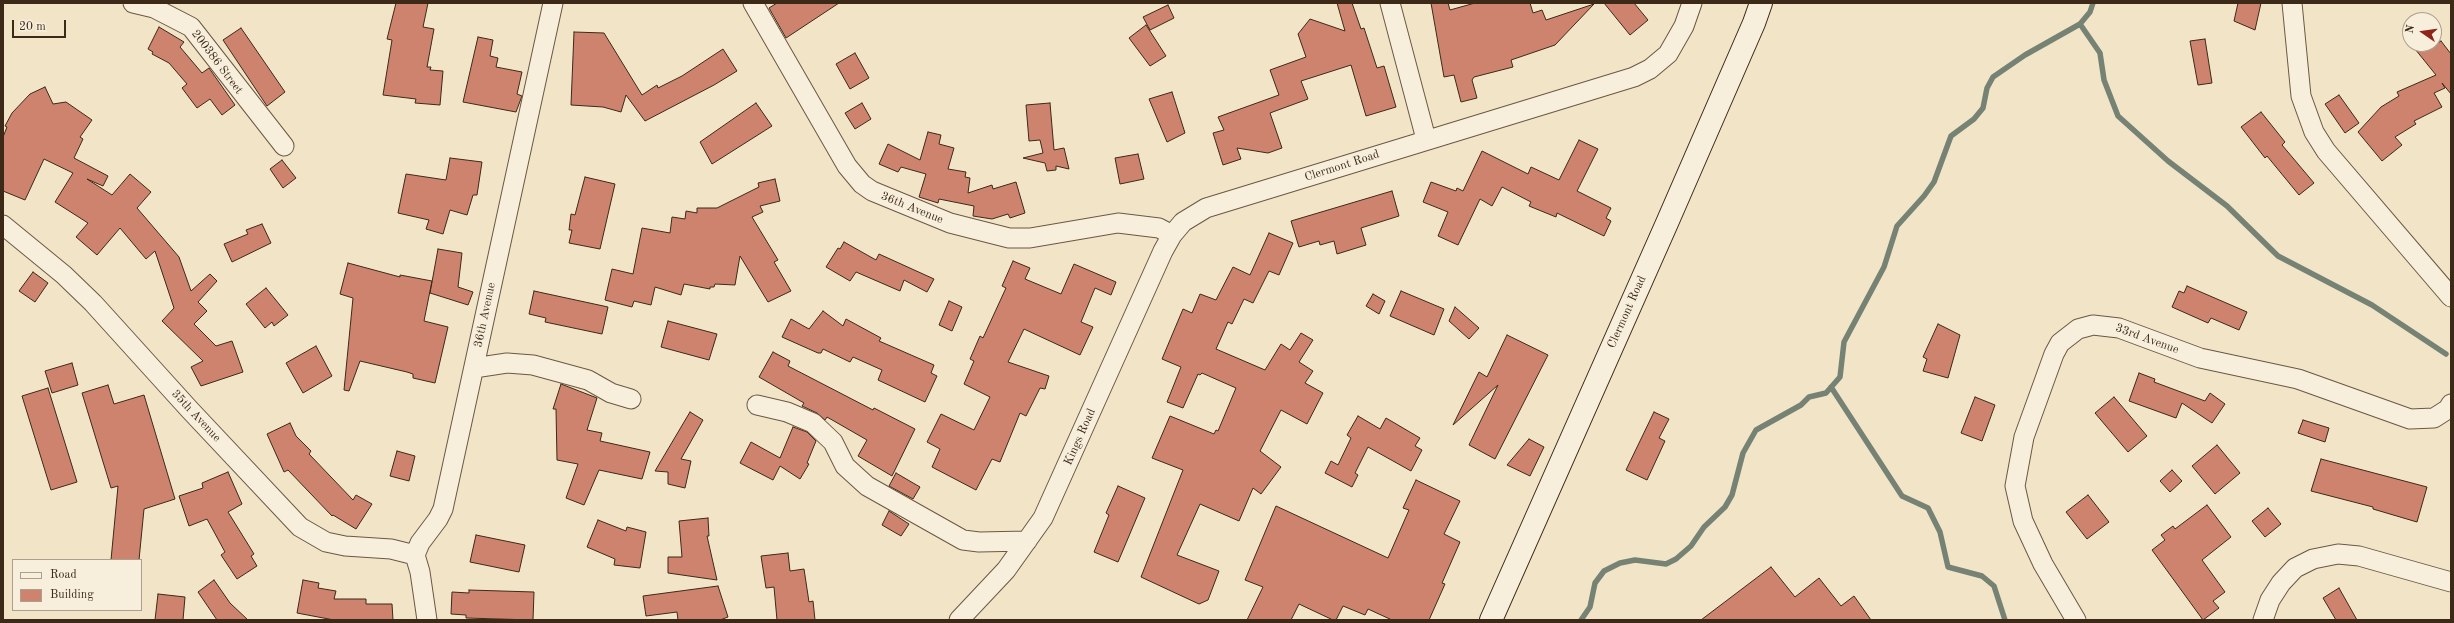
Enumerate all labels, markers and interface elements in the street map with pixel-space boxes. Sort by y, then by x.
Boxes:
scale bar [14,12,68,38]
north arrow [2402,12,2442,52]
text: 20 m [19,21,46,33]
text: N [2404,24,2417,35]
street label: 200386 Street [188,27,246,97]
street label: Clermont Road [1303,147,1381,185]
street label: 36th Avenue [879,189,945,227]
street label: Clermont Road [1605,273,1649,351]
street label: 36th Avenue [471,281,499,349]
street label: 33rd Avenue [2113,321,2181,357]
street label: 35th Avenue [168,387,224,445]
street label: Kings Road [1061,406,1099,468]
legend [12,559,142,611]
text: Road [50,569,77,581]
text: Building [50,589,94,601]

